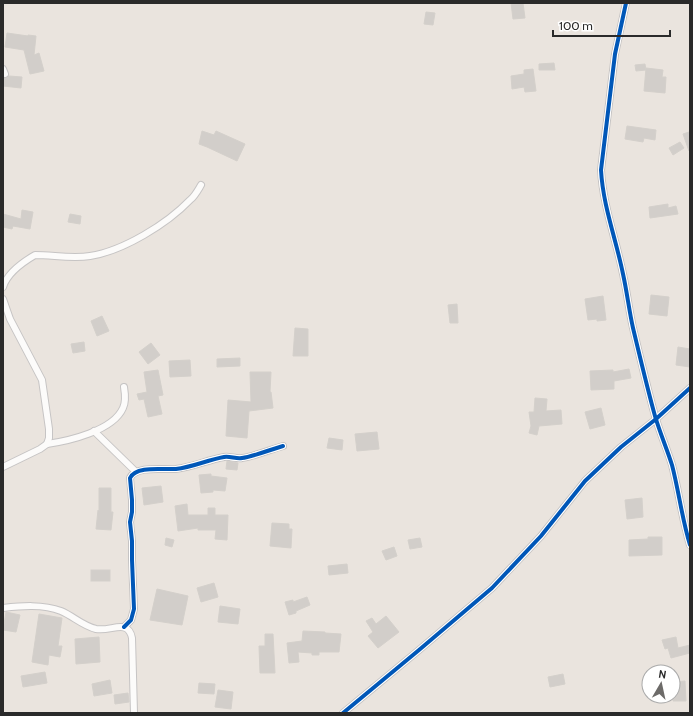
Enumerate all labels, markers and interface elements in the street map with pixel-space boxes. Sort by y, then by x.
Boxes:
scale bar [553,12,670,38]
text: 100 m [559,18,593,33]
north arrow [641,664,681,704]
text: N [658,667,668,682]

